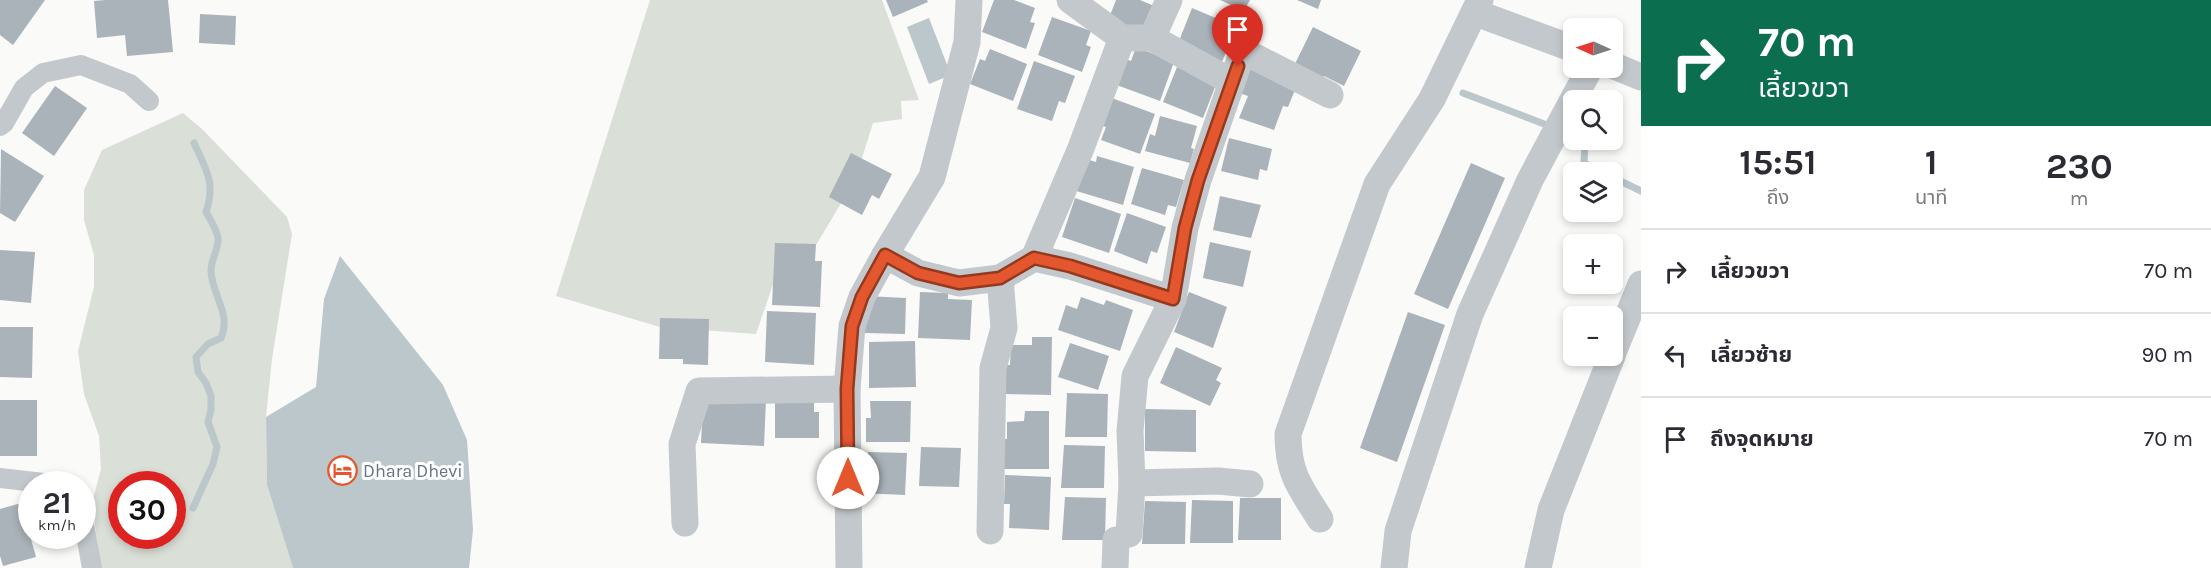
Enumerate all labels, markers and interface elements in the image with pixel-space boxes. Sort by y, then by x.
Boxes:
pin [1212,4,1263,66]
icon: arrive [1221,13,1254,46]
text: 70 m [1758,17,1856,67]
north arrow [1563,18,1623,78]
map controls [1563,18,1623,366]
icon: right [1659,24,1737,102]
text: เลี้ยวขวา [1758,72,1849,104]
button: search [1563,90,1623,150]
text: 15:51 [1739,141,1817,183]
text: 1 [1925,141,1938,183]
text: 230 [2046,145,2113,187]
button: layers [1563,162,1623,222]
text: ถึง [1767,186,1789,209]
text: นาที [1915,186,1947,209]
text: m [2070,187,2089,210]
button: + [1563,234,1623,294]
icon: right [1659,255,1692,288]
text: เลี้ยวขวา [1710,258,1790,284]
text: 70 m [2144,258,2193,284]
button: − [1563,306,1623,366]
icon: left [1659,339,1692,372]
text: เลี้ยวซ้าย [1710,342,1792,368]
text: 90 m [2141,342,2193,368]
icon: arrive [1659,423,1692,456]
text: ถึงจุดหมาย [1710,426,1814,452]
text: 70 m [2144,426,2193,452]
position arrow [816,446,880,510]
hotel icon: Dhara Dhevi [326,455,358,487]
place label: Dhara Dhevi [363,460,463,482]
speed limit sign: 30 [108,471,186,549]
text: 21 [43,485,71,521]
text: km/h [38,516,76,534]

